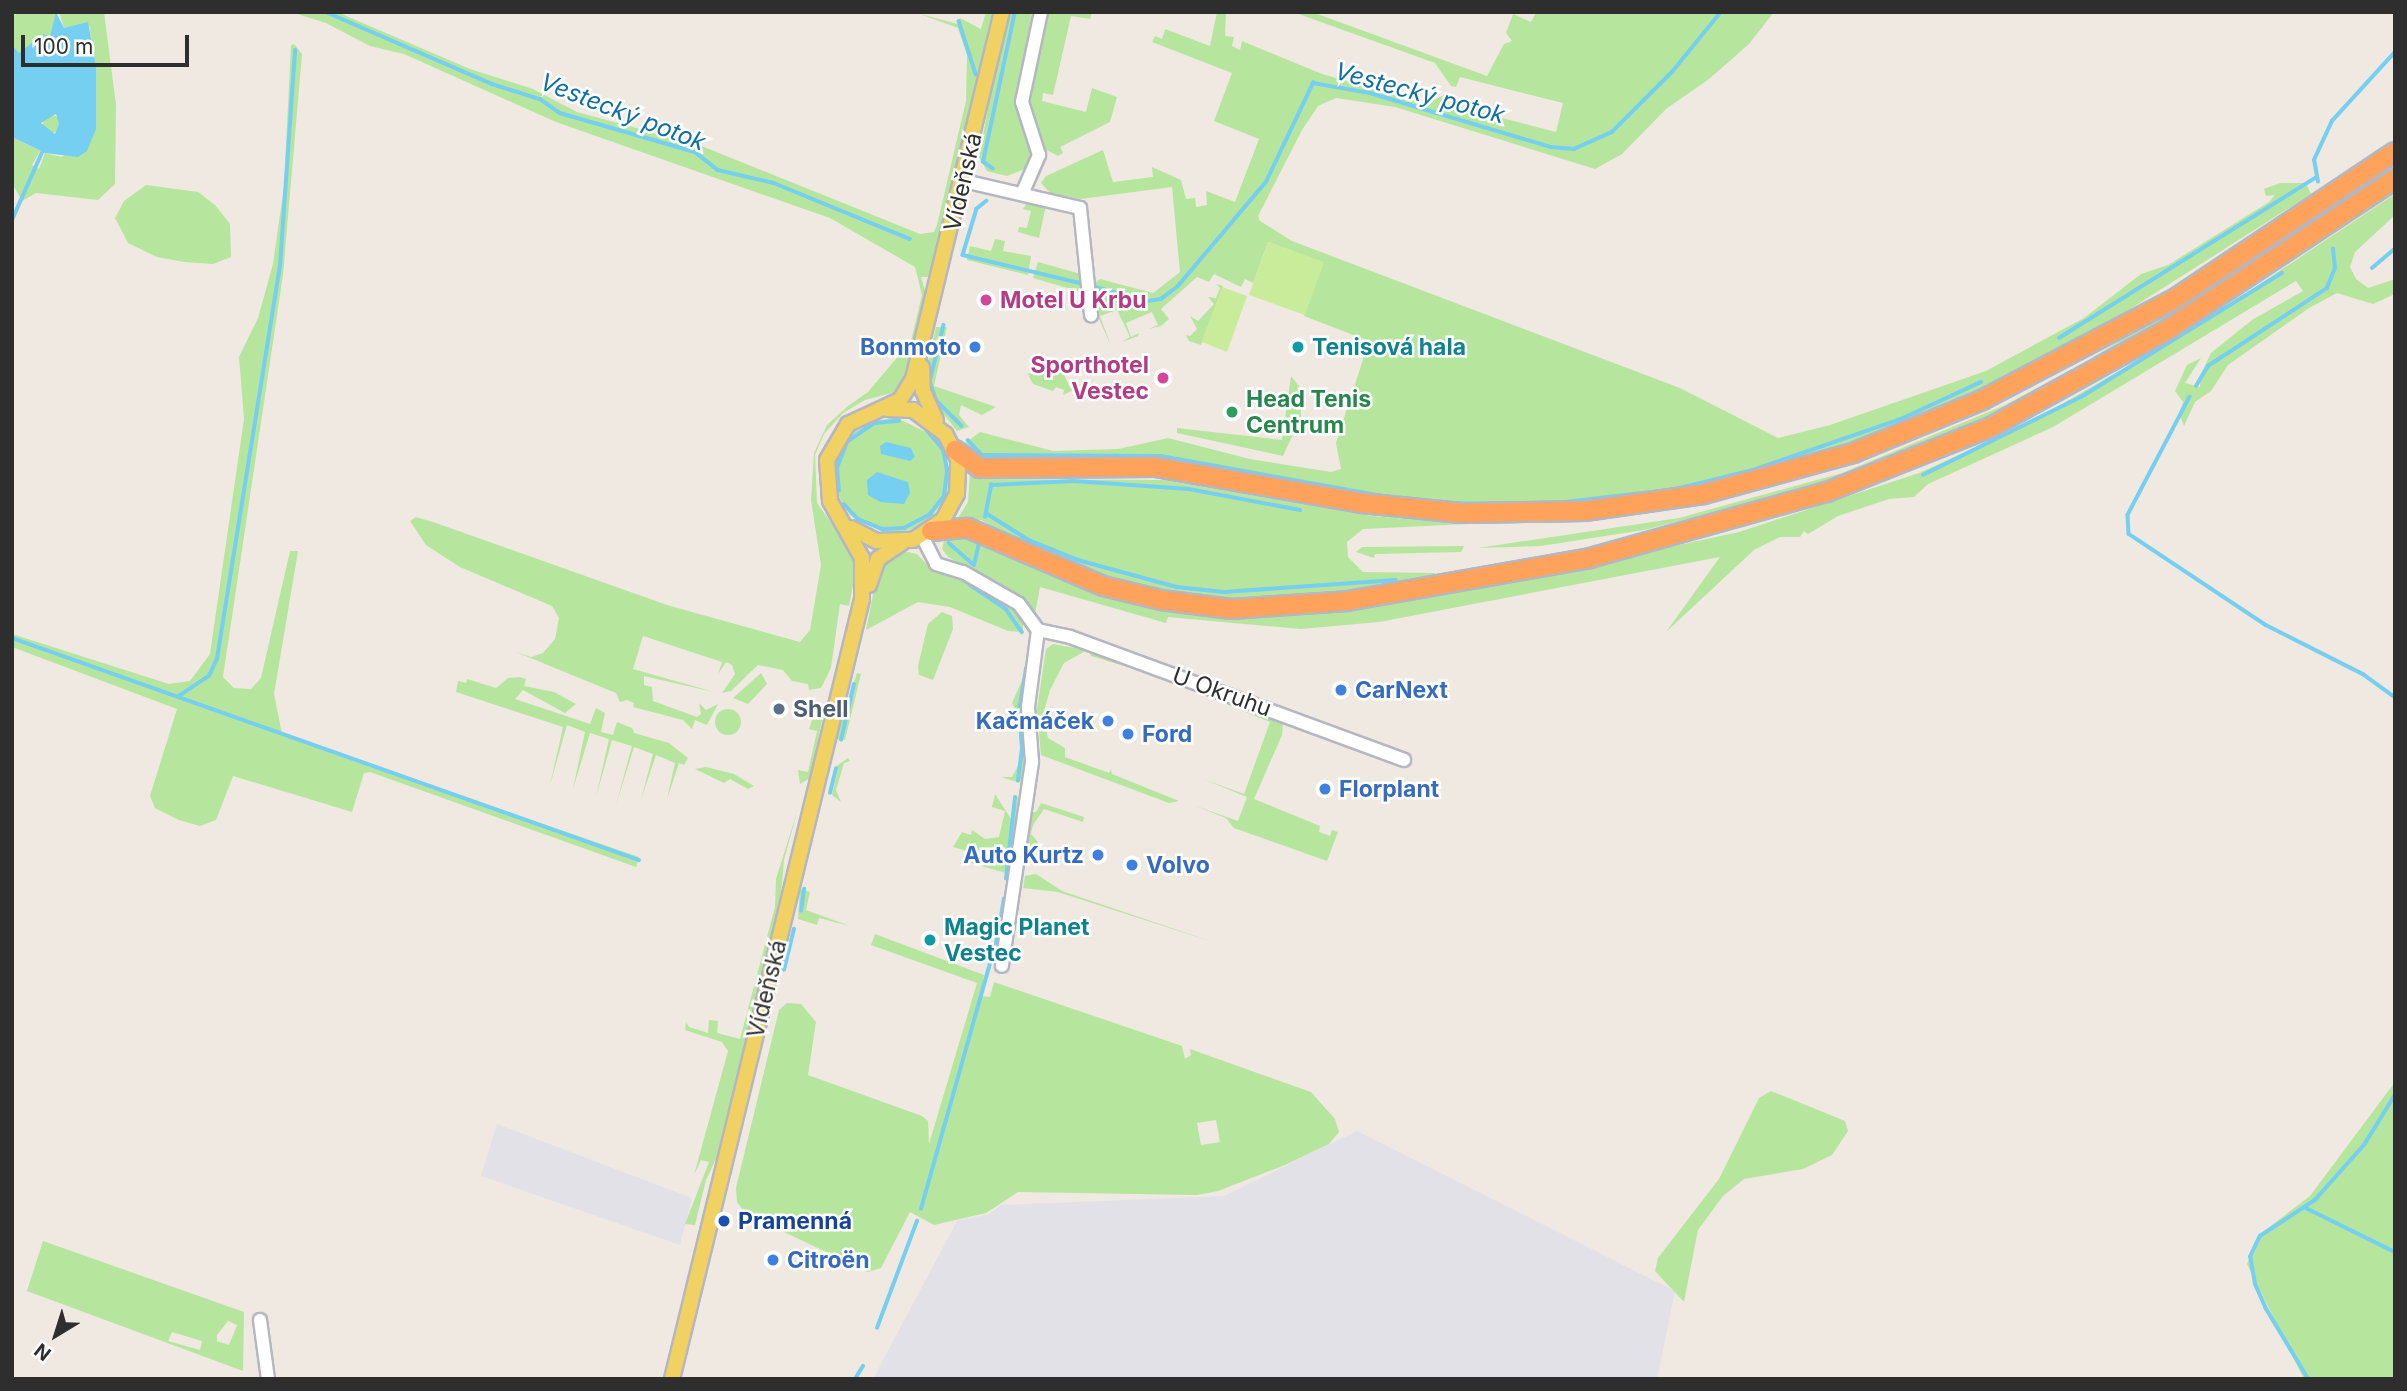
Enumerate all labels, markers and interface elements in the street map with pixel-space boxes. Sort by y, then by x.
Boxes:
scale bar [24,21,192,65]
text: 100 m [34,34,93,59]
water label: Vestecký potok [1332,56,1508,130]
water label: Vestecký potok [536,67,710,157]
street label: Vídeňská [938,130,988,234]
place label: Motel U Krbu [1000,286,1146,314]
marker: Motel U Krbu [978,292,994,308]
place label: Bonmoto [860,333,961,361]
place label: Tenisová hala [1312,333,1466,361]
marker: Bonmoto [967,339,983,355]
marker: Tenisová hala [1290,339,1306,355]
place label: Sporthotel Vestec [1030,351,1149,405]
marker: Sporthotel Vestec [1155,370,1171,386]
place label: Head Tenis Centrum [1246,385,1371,439]
marker: Head Tenis Centrum [1224,404,1240,420]
street label: U Okruhu [1169,661,1275,723]
place label: CarNext [1355,676,1448,704]
marker: CarNext [1333,682,1349,698]
place label: Shell [793,695,849,723]
marker: Shell [771,701,787,717]
place label: Kačmáček [976,707,1094,735]
marker: Kačmáček [1100,713,1116,729]
place label: Ford [1142,720,1192,748]
marker: Ford [1120,726,1136,742]
place label: Florplant [1339,775,1439,803]
marker: Florplant [1317,781,1333,797]
place label: Auto Kurtz [963,841,1084,869]
marker: Auto Kurtz [1090,847,1106,863]
place label: Volvo [1146,851,1210,879]
marker: Volvo [1124,857,1140,873]
place label: Magic Planet Vestec [944,913,1089,967]
marker: Magic Planet Vestec [922,932,938,948]
street label: Vídeňská [741,937,793,1041]
place label: Pramenná [738,1207,852,1235]
marker: Pramenná [716,1213,732,1229]
place label: Citroën [787,1246,870,1274]
marker: Citroën [765,1252,781,1268]
north arrow [21,1300,91,1370]
text: N [30,1338,56,1365]

